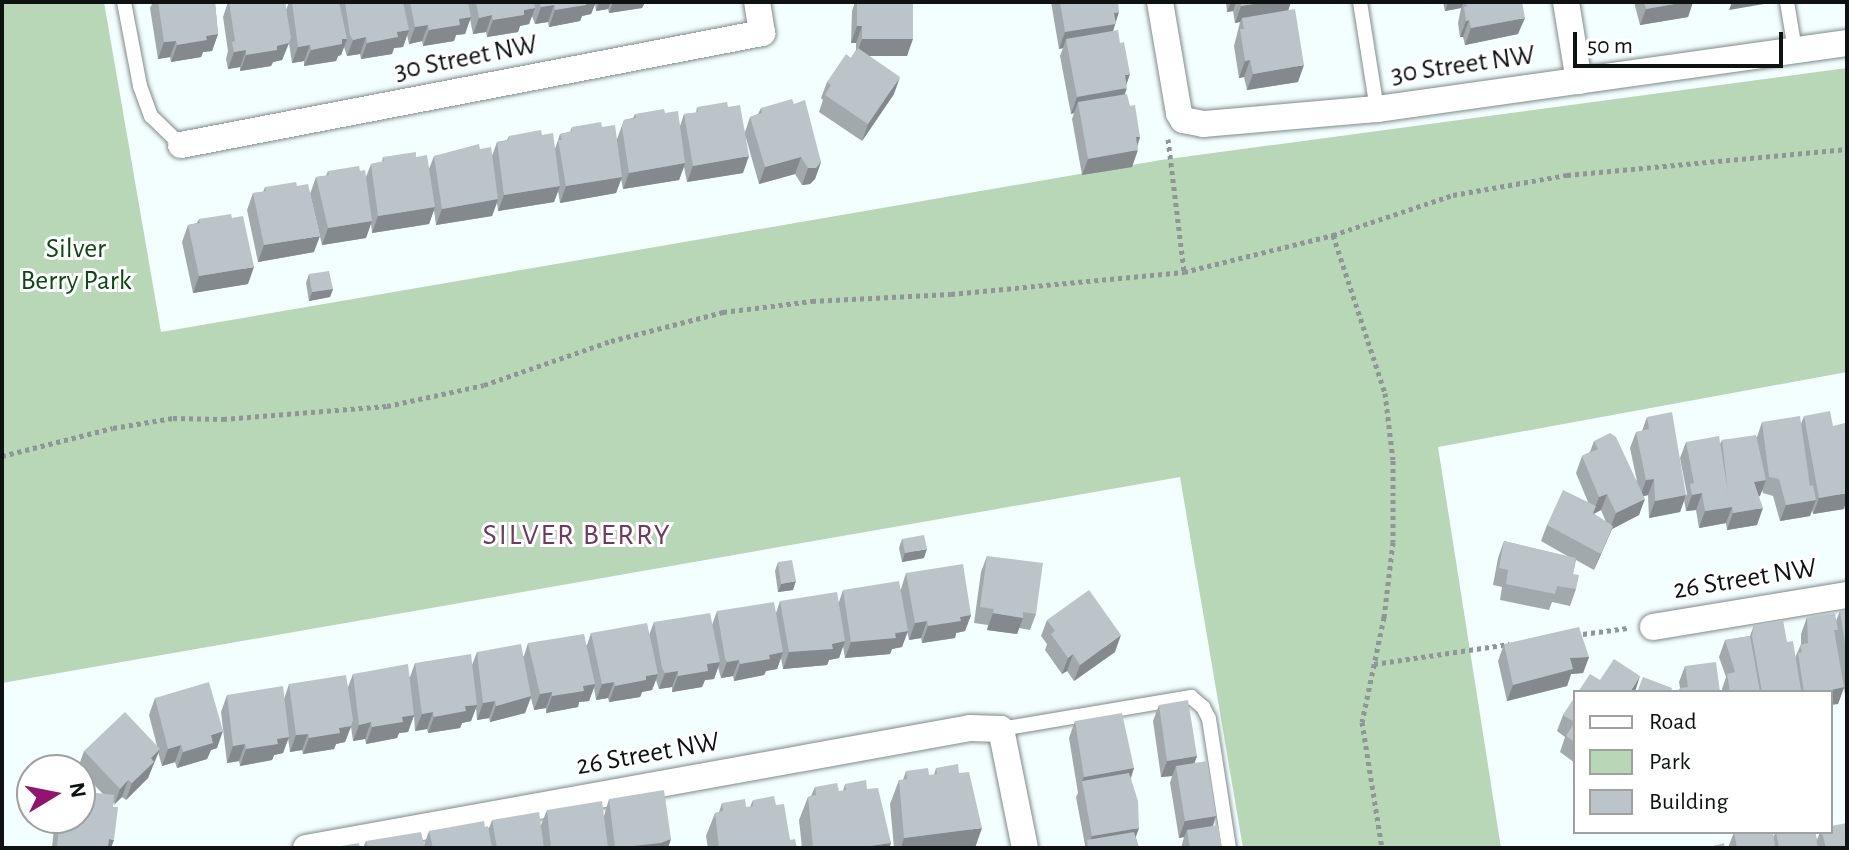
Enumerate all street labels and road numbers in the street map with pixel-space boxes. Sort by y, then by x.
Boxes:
street label: 30 Street NW [392,28,540,88]
street label: 30 Street NW [1389,38,1537,92]
street label: 26 Street NW [1671,551,1819,607]
street label: 26 Street NW [574,725,722,783]

